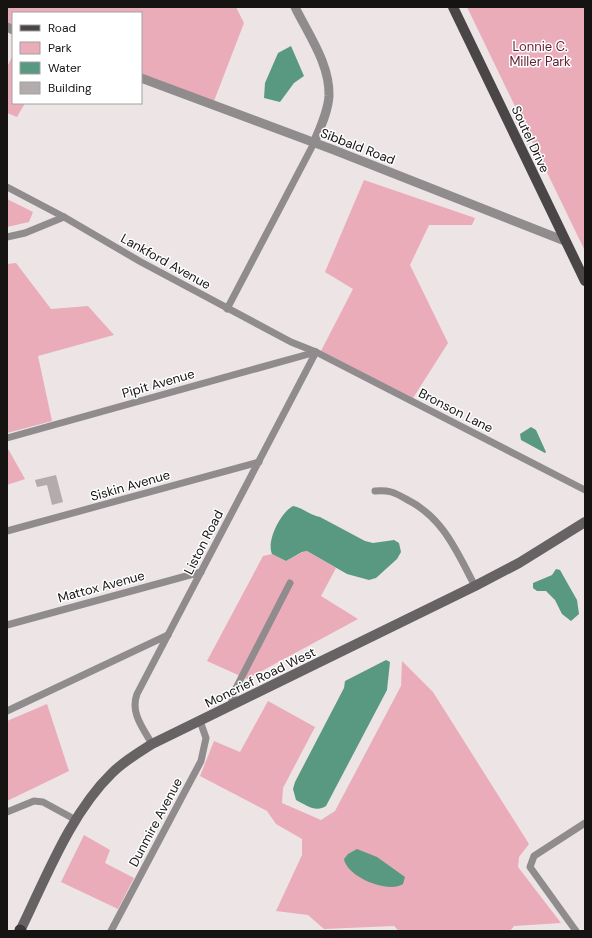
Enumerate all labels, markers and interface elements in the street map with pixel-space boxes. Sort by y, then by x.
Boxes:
legend [12,12,142,104]
text: Road [48,20,76,36]
park label: Lonnie C. Miller Park [509,38,571,70]
text: Park [48,40,72,56]
text: Water [48,60,82,76]
text: Building [48,80,92,96]
street label: Soutel Drive [508,103,553,175]
street label: Sibbald Road [318,124,398,169]
street label: Lankford Avenue [118,230,214,293]
street label: Pipit Avenue [120,365,196,402]
street label: Bronson Lane [416,384,496,437]
street label: Siskin Avenue [88,466,172,505]
street label: Liston Road [180,507,227,577]
street label: Mattox Avenue [56,567,146,606]
street label: Moncrief Road West [202,643,318,712]
street label: Dunmire Avenue [125,775,186,870]

